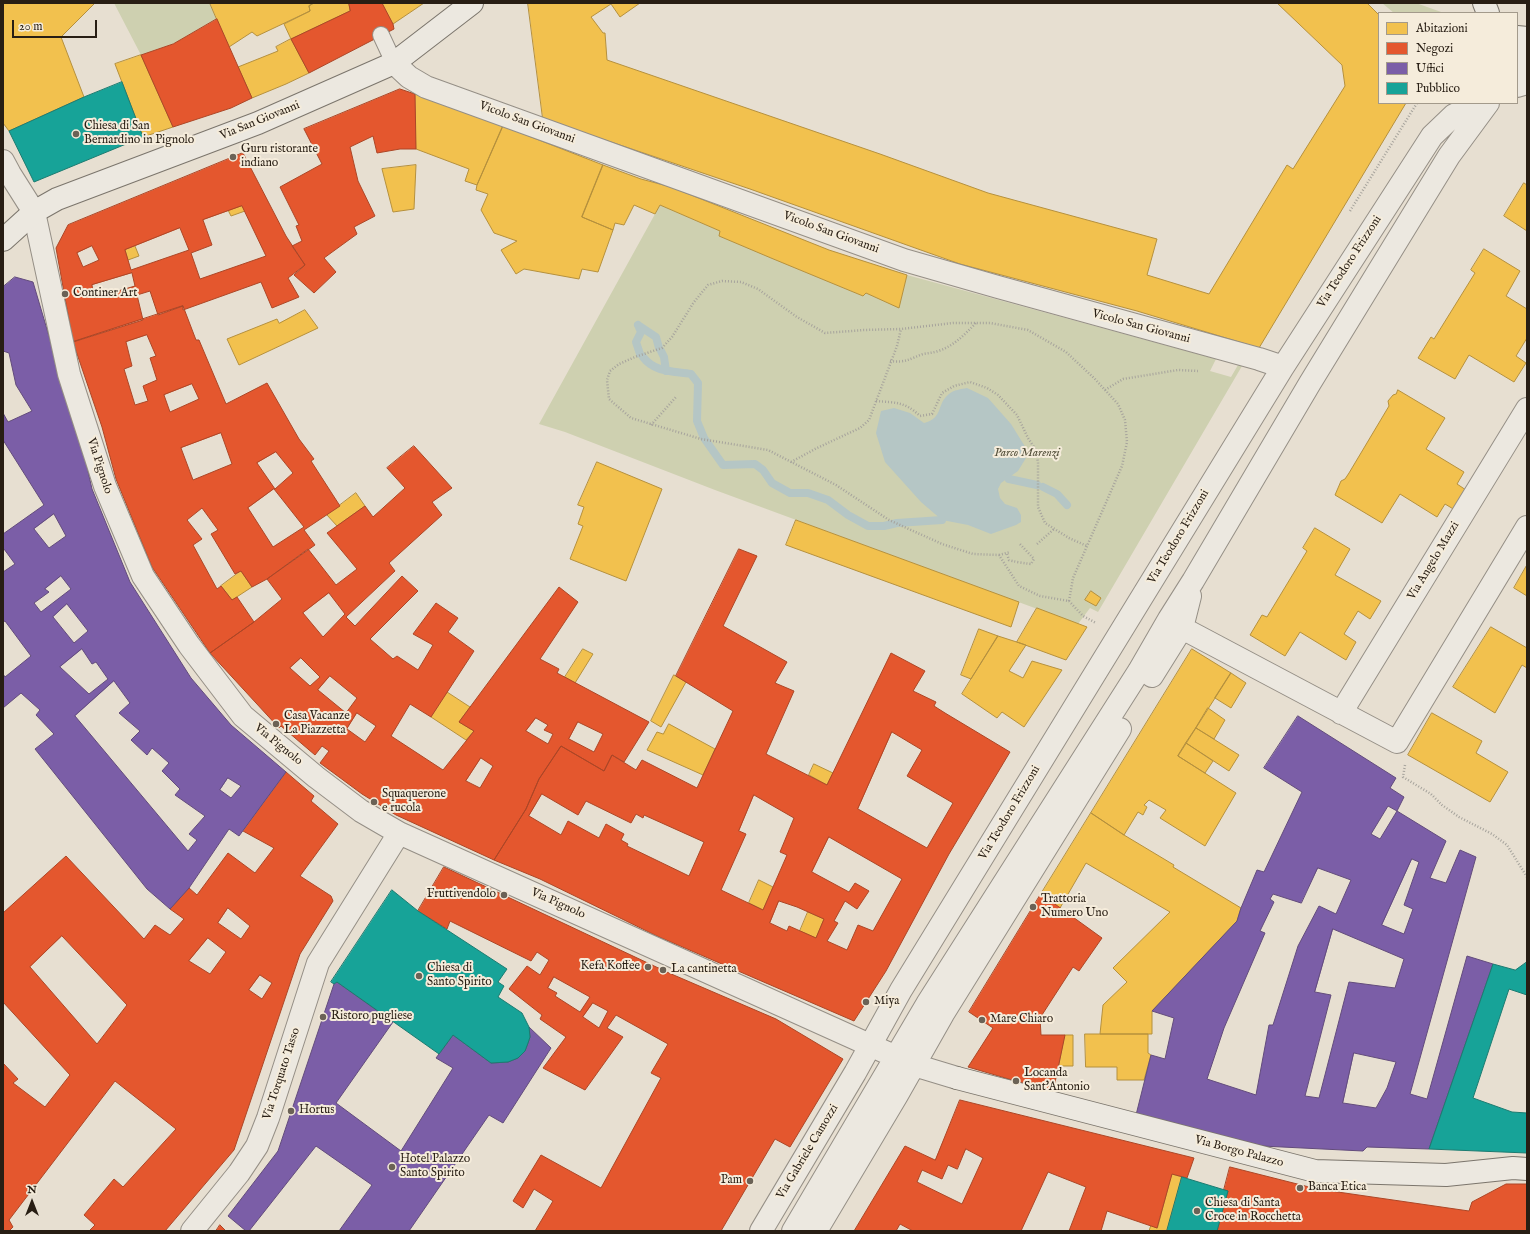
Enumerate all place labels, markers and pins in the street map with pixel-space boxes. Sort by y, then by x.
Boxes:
place label: Chiesa di San Bernardino in Pignolo [84,120,194,148]
marker: Chiesa di San Bernardino in Pignolo [71,129,81,139]
place label: Guru ristorante indiano [241,143,318,171]
marker: Guru ristorante indiano [228,152,238,162]
place label: Continer Art [73,287,137,301]
marker: Continer Art [60,289,70,299]
place label: Casa Vacanze La Piazzetta [284,710,350,738]
marker: Casa Vacanze La Piazzetta [271,719,281,729]
place label: Squaquerone e rucola [382,788,446,816]
marker: Squaquerone e rucola [369,797,379,807]
place label: Fruttivendolo [427,888,496,902]
marker: Fruttivendolo [499,890,509,900]
place label: Trattoria Numero Uno [1041,893,1108,921]
marker: Trattoria Numero Uno [1028,902,1038,912]
place label: Kefa Koffee [580,960,640,974]
place label: Chiesa di Santo Spirito [427,962,492,990]
marker: Kefa Koffee [643,962,653,972]
place label: La cantinetta [671,963,737,977]
marker: La cantinetta [658,965,668,975]
marker: Chiesa di Santo Spirito [414,971,424,981]
place label: Miya [874,995,899,1009]
marker: Miya [861,997,871,1007]
place label: Ristoro pugliese [331,1010,412,1024]
marker: Ristoro pugliese [318,1012,328,1022]
place label: Mare Chiaro [990,1013,1053,1027]
marker: Mare Chiaro [977,1015,987,1025]
place label: Locanda Sant'Antonio [1024,1067,1090,1095]
marker: Locanda Sant'Antonio [1011,1076,1021,1086]
place label: Hortus [299,1104,335,1118]
marker: Hortus [286,1106,296,1116]
place label: Hotel Palazzo Santo Spirito [400,1153,470,1181]
marker: Hotel Palazzo Santo Spirito [387,1162,397,1172]
place label: Pam [721,1174,742,1188]
marker: Pam [745,1176,755,1186]
place label: Banca Etica [1308,1181,1366,1195]
marker: Banca Etica [1295,1183,1305,1193]
place label: Chiesa di Santa Croce in Rocchetta [1205,1197,1301,1225]
marker: Chiesa di Santa Croce in Rocchetta [1192,1206,1202,1216]

